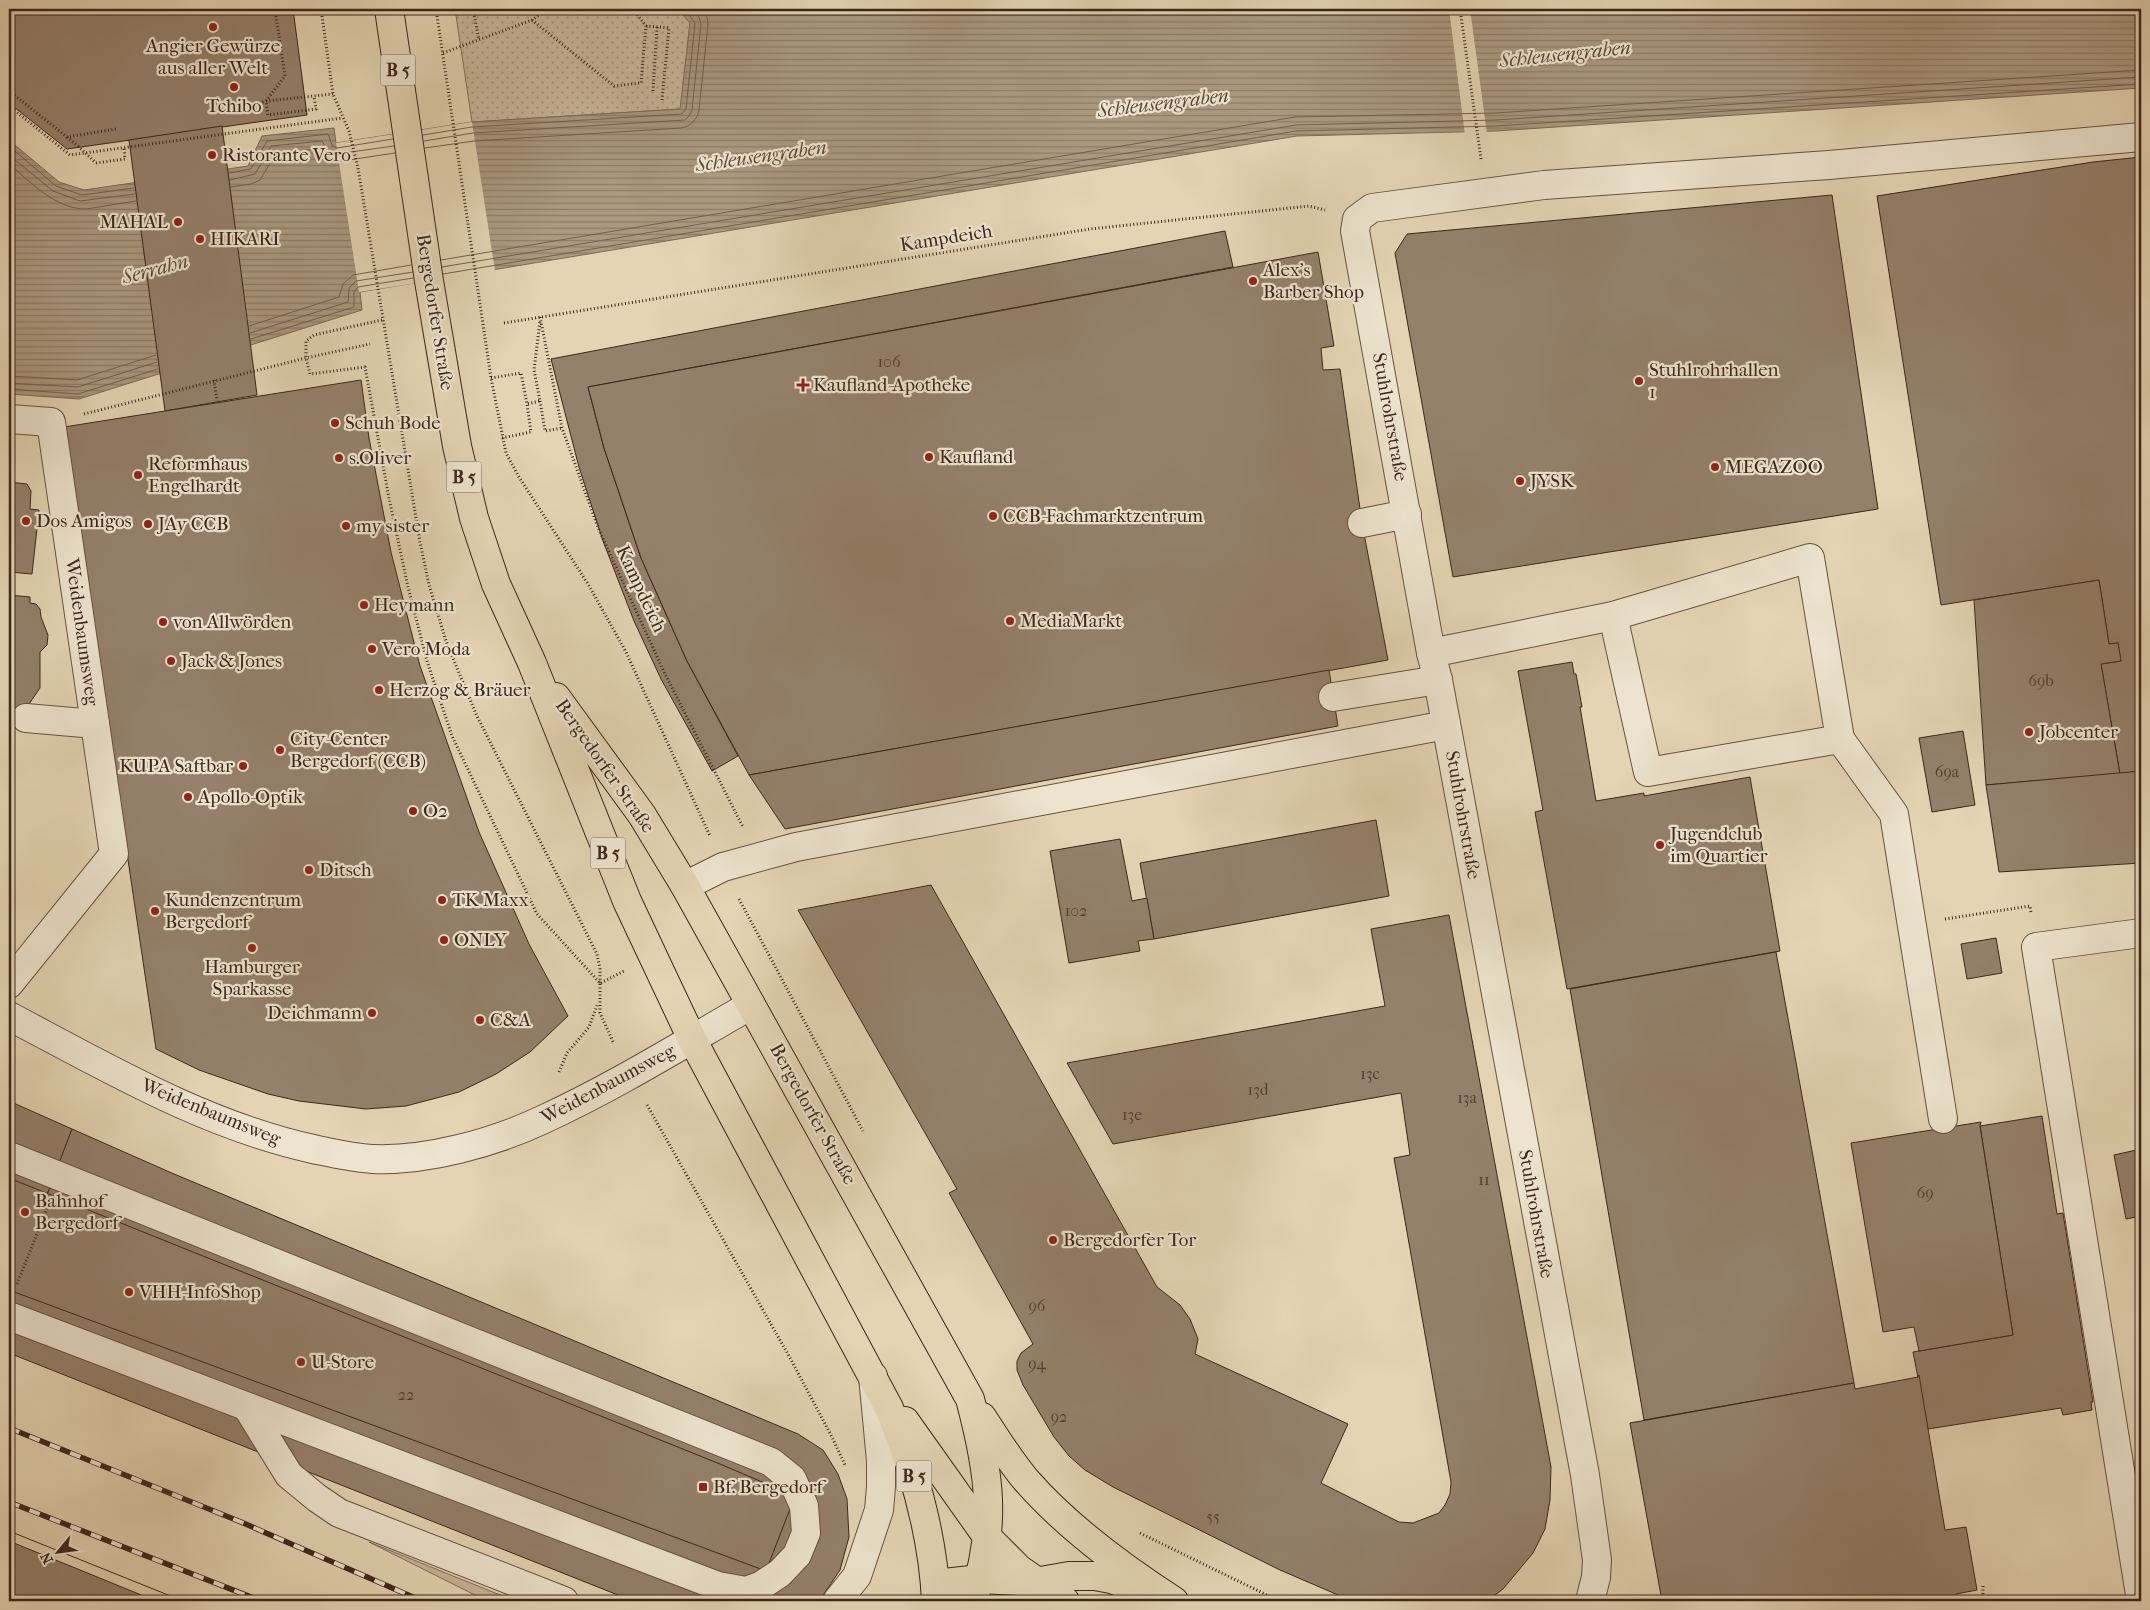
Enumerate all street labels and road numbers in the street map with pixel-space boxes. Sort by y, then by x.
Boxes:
road number: B 5 [380,54,416,86]
street label: Kampdeich [898,220,994,256]
street label: Bergedorfer Straße [412,232,458,392]
street label: Stuhlrohrstraße [1368,351,1412,483]
road number: B 5 [446,462,482,492]
street label: Kampdeich [611,542,671,636]
street label: Weidenbaumsweg [61,556,103,708]
street label: Bergedorfer Straße [551,695,659,837]
street label: Stuhlrohrstraße [1441,749,1485,881]
road number: B 5 [590,838,626,868]
street label: Weidenbaumsweg [536,1039,679,1129]
street label: Bergedorfer Straße [765,1040,861,1188]
street label: Weidenbaumsweg [137,1074,285,1150]
street label: Stuhlrohrstraße [1514,1148,1558,1280]
road number: B 5 [896,1460,932,1492]

